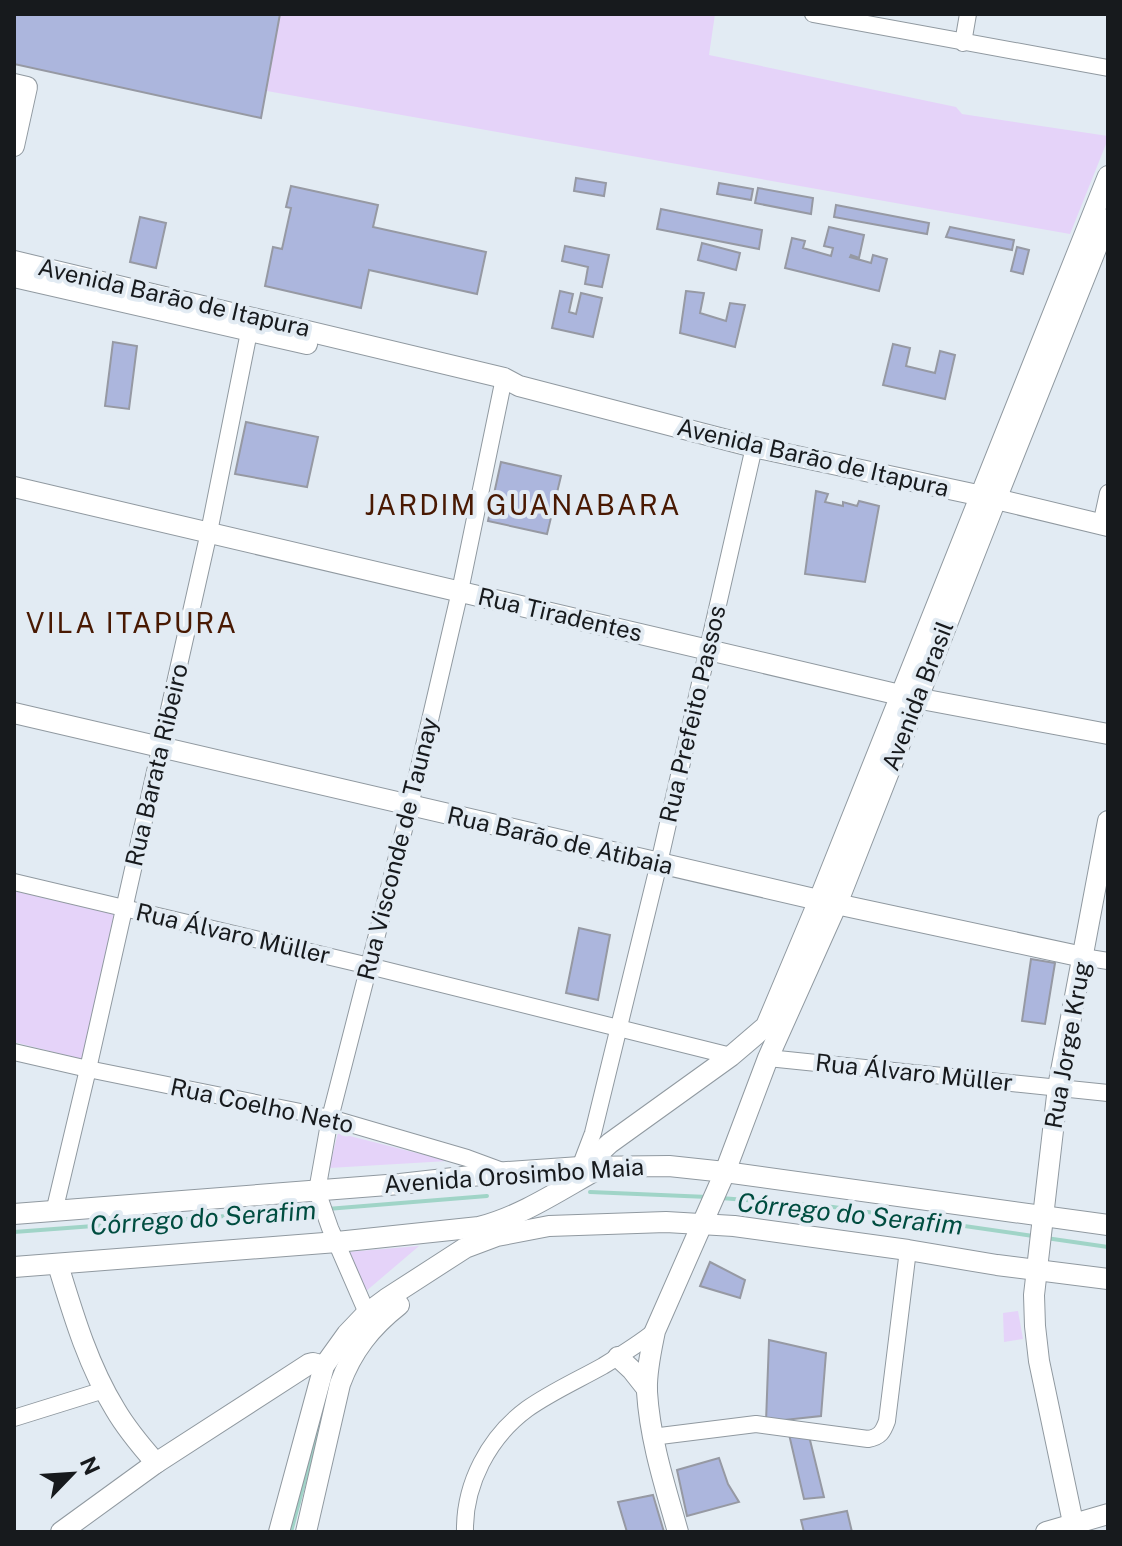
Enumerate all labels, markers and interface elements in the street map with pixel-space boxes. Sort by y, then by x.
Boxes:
street label: Avenida Barão de Itapura [36,252,313,342]
street label: Avenida Barão de Itapura [675,412,952,502]
district label: JARDIM GUANABARA [364,488,682,521]
street label: Rua Tiradentes [475,582,645,647]
street label: Rua Prefeito Passos [653,603,731,825]
district label: VILA ITAPURA [26,606,238,639]
street label: Avenida Brasil [876,617,958,774]
street label: Rua Barata Ribeiro [119,661,193,869]
street label: Rua Visconde de Taunay [351,714,443,983]
street label: Rua Barão de Atibaia [445,800,676,880]
street label: Rua Álvaro Müller [133,897,333,969]
street label: Rua Jorge Krug [1039,959,1096,1131]
street label: Rua Álvaro Müller [814,1048,1014,1096]
street label: Rua Coelho Neto [168,1072,356,1138]
street label: Avenida Orosimbo Maia [383,1152,645,1198]
water label: Córrego do Serafim [736,1186,964,1241]
water label: Córrego do Serafim [89,1194,317,1241]
north arrow [32,1434,112,1514]
text: N [75,1452,106,1479]

